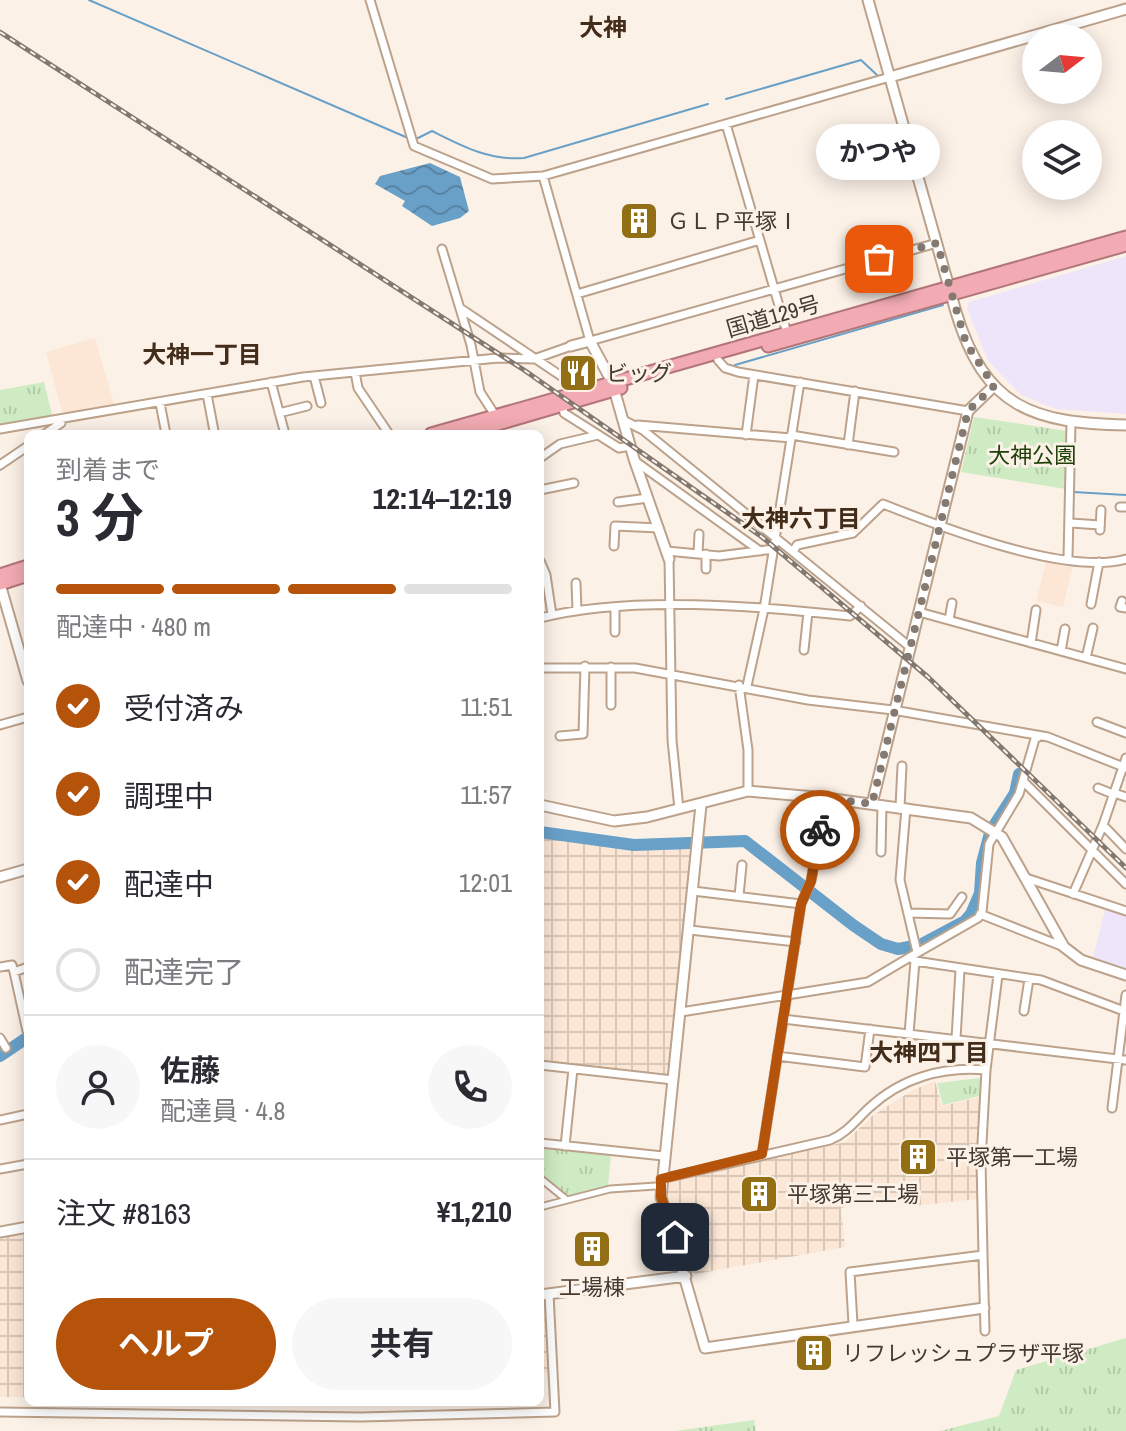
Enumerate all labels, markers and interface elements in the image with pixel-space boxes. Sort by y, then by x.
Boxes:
district label: 大神 [579,11,627,43]
north arrow [1022,24,1102,104]
map controls [1022,24,1102,200]
button: layers [1022,120,1102,200]
callout: かつや [817,123,941,179]
text: かつや [839,134,917,169]
building icon: ＧＬＰ平塚Ⅰ [618,200,660,242]
place label: ＧＬＰ平塚Ⅰ [667,206,799,236]
pin [845,225,913,293]
icon: bag [857,237,901,281]
street label: 国道129号 [723,288,823,344]
district label: 大神一丁目 [142,338,262,370]
restaurant icon: ビッグ [557,352,599,394]
place label: ビッグ [606,358,672,388]
park label: 大神公園 [988,440,1076,470]
text: 到着まで [56,452,160,487]
text: 12:14–12:19 [373,478,512,518]
text: 3 分 [56,482,144,552]
district label: 大神六丁目 [741,502,861,534]
text: 配達中 · 480 m [56,609,211,644]
icon: check [56,684,100,728]
text: 受付済み [124,688,244,728]
text: 11:51 [460,689,512,724]
icon: check [56,772,100,816]
text: 調理中 [124,776,214,816]
text: 11:57 [460,777,512,812]
courier [780,790,860,870]
icon: bike [798,808,842,852]
icon: check [56,860,100,904]
text: 配達中 [124,864,214,904]
text: 12:01 [459,865,512,900]
text: 配達完了 [124,952,244,992]
district label: 大神四丁目 [869,1036,989,1068]
button: person [56,1045,140,1129]
button: phone [428,1045,512,1129]
text: 佐藤 [160,1050,220,1090]
text: 配達員 · 4.8 [160,1093,285,1128]
building icon: 平塚第一工場 [897,1136,939,1178]
place label: 平塚第一工場 [946,1142,1078,1172]
building icon: 平塚第三工場 [738,1173,780,1215]
place label: 平塚第三工場 [787,1179,919,1209]
text: ¥1,210 [437,1191,512,1231]
text: 注文 #8163 [56,1193,191,1233]
pin [641,1203,709,1271]
icon: home [653,1215,697,1259]
building icon: 工場棟 [571,1228,613,1270]
place label: 工場棟 [559,1272,625,1302]
button: ヘルプ [56,1298,276,1390]
button: 共有 [292,1298,512,1390]
building icon: リフレッシュプラザ平塚 [793,1332,835,1374]
place label: リフレッシュプラザ平塚 [842,1338,1084,1368]

